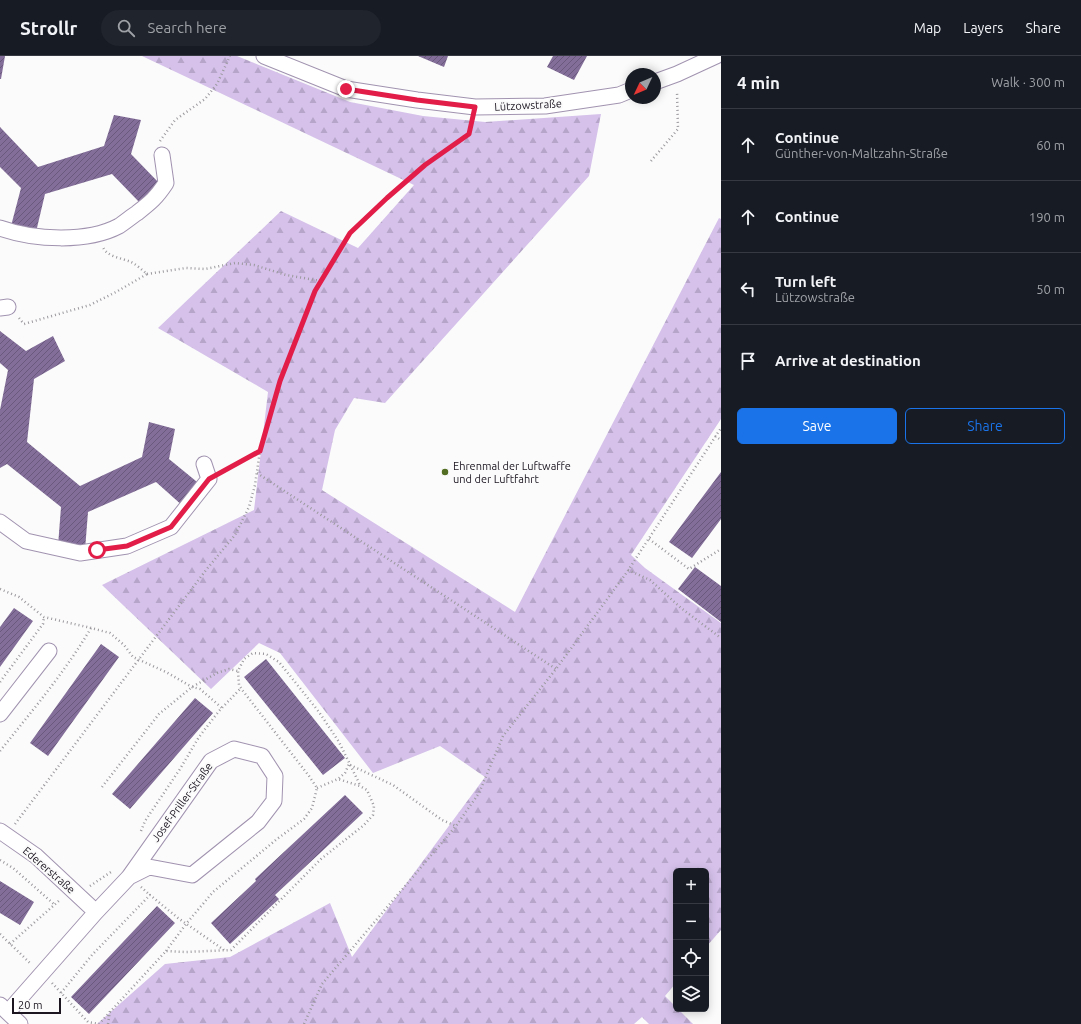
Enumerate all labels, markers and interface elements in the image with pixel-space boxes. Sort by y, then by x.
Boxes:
search box [101,10,381,46]
text: Strollr [20,17,77,39]
icon: search [115,17,137,39]
text: Search here [147,19,227,36]
text: Map [914,20,941,36]
text: Layers [963,20,1003,36]
text: Share [1025,20,1061,36]
north arrow [625,68,661,104]
text: 4 min [737,73,780,92]
text: Walk · 300 m [991,75,1065,89]
route end [337,80,355,98]
street label: Lützowstraße [494,97,562,113]
text: Continue [775,129,839,146]
icon: ahead [737,134,759,156]
text: 60 m [1036,138,1065,152]
text: Günther-von-Maltzahn-Straße [775,146,948,160]
icon: ahead [737,206,759,228]
text: Continue [775,208,839,225]
text: 190 m [1029,210,1065,224]
text: Turn left [775,273,836,290]
icon: left [737,278,759,300]
text: 50 m [1036,282,1065,296]
text: Lützowstraße [775,290,855,304]
icon: arrive [737,350,759,372]
text: Arrive at destination [775,352,921,369]
button: Save [737,408,897,444]
button: Share [905,408,1065,444]
place label: Ehrenmal der Luftwaffe und der Luftfahrt [453,460,571,485]
marker: Ehrenmal der Luftwaffe und der Luftfahrt [440,467,450,477]
route start [88,541,106,559]
street label: Josef-Priller-Straße [149,760,215,844]
street label: Edererstraße [21,844,77,896]
map controls [673,868,709,1012]
button: + [673,868,709,904]
button: − [673,904,709,940]
button: locate [673,940,709,976]
button: layers [673,976,709,1012]
scale bar [12,996,61,1015]
text: 20 m [18,999,42,1011]

